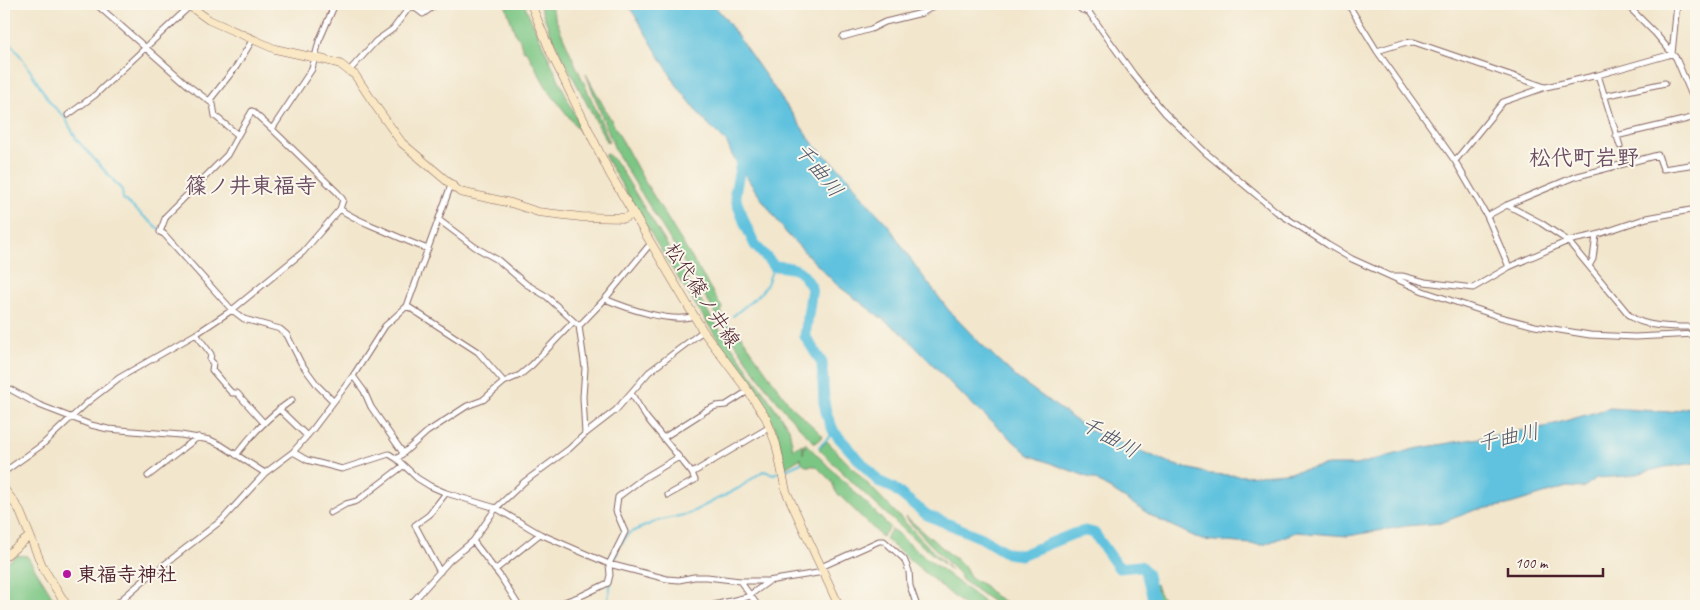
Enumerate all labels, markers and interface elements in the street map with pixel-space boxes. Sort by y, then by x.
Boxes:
water label: 千曲川 [789,137,849,203]
district label: 松代町岩野 [1529,144,1639,172]
district label: 篠ノ井東福寺 [185,172,317,200]
street label: 松代篠ノ井線 [659,238,746,352]
water label: 千曲川 [1076,410,1144,464]
water label: 千曲川 [1474,418,1542,456]
scale bar [1508,545,1602,577]
text: 100 m [1515,554,1549,573]
place label: 東福寺神社 [77,562,177,587]
marker: 東福寺神社 [61,568,73,580]

